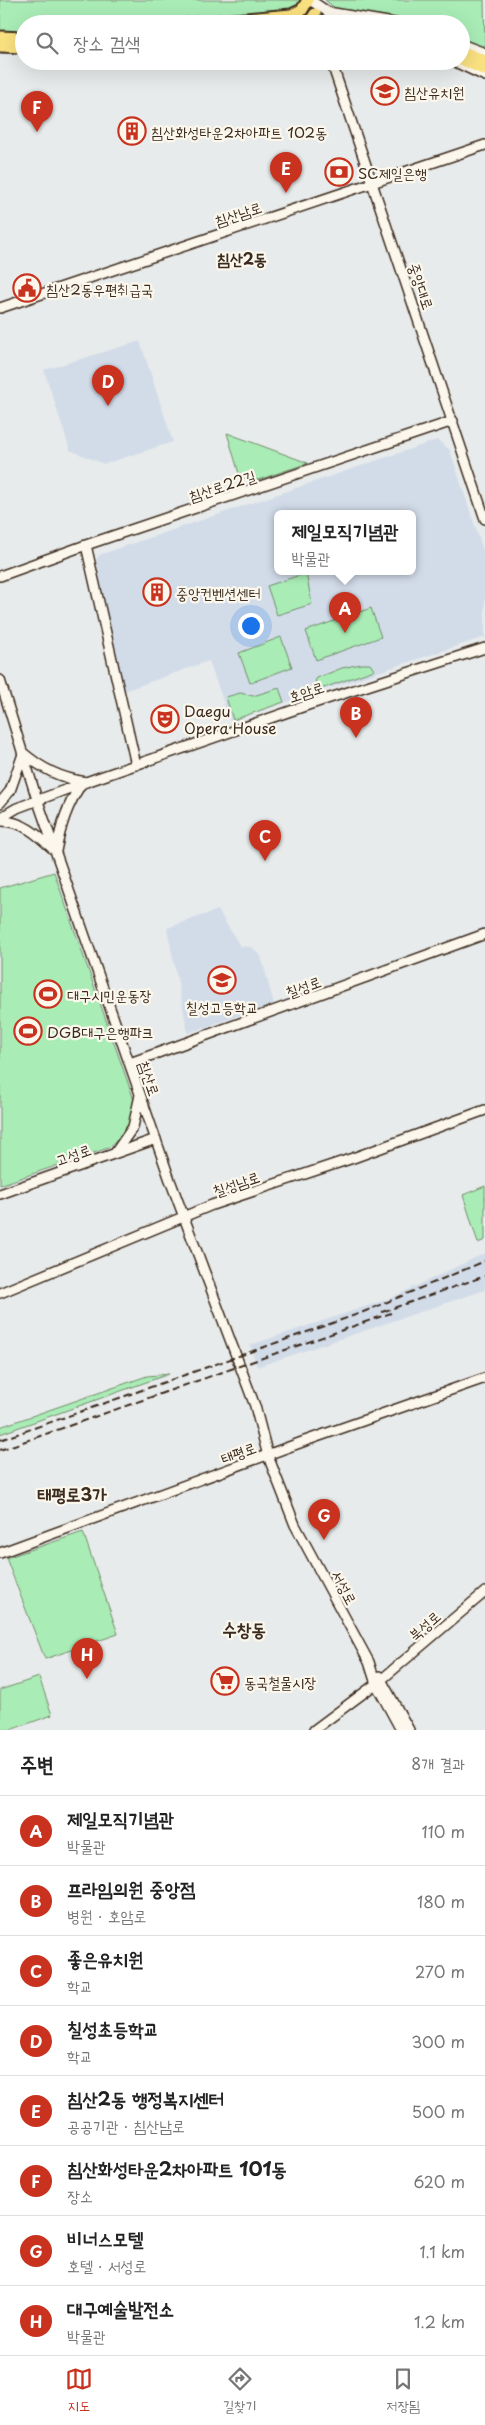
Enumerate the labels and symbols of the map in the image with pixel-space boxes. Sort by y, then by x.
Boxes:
school or university icon: 침산유치원 [370,76,400,106]
place label: 침산유치원 [404,80,464,103]
pin: F [21,91,53,132]
building icon: 침산화성타운2차아파트 102동 [117,116,147,146]
place label: 침산화성타운2차아파트 102동 [151,120,327,143]
pin: E [270,152,302,193]
bank icon: SC제일은행 [324,157,354,187]
place label: SC제일은행 [358,161,427,184]
street label: 침산남로 [211,195,265,231]
district label: 침산2동 [217,246,267,270]
street label: 중앙대로 [403,259,441,313]
public building icon: 침산2동우편취급국 [12,273,42,303]
place label: 침산2동우편취급국 [46,277,153,300]
pin: D [92,365,124,406]
street label: 침산로22길 [185,463,259,507]
building icon: 중앙컨벤션센터 [142,577,172,607]
place label: 중앙컨벤션센터 [176,581,261,604]
pin: A [329,592,361,633]
your location [238,613,264,639]
street label: 호암로 [285,674,327,708]
pin: B [340,697,372,738]
place label: Daegu Opera House [184,699,276,739]
theatre icon: Daegu Opera House [150,704,180,734]
pin: C [249,820,281,861]
school or university icon: 칠성고등학교 [207,965,237,995]
street label: 칠성로 [282,969,324,1003]
sports icon: 대구시민운동장 [33,979,63,1009]
place label: 대구시민운동장 [67,983,152,1006]
place label: 칠성고등학교 [186,995,258,1018]
sports icon: DGB대구은행파크 [13,1016,43,1046]
place label: DGB대구은행파크 [47,1020,154,1043]
street label: 침산로 [133,1057,167,1099]
street label: 고성로 [52,1137,94,1171]
street label: 칠성남로 [209,1164,263,1202]
street label: 태평로 [217,1435,259,1469]
district label: 태평로3가 [37,1480,107,1507]
pin: G [308,1499,340,1540]
street label: 서성로 [326,1566,364,1608]
street label: 북성로 [403,1604,445,1646]
district label: 수창동 [222,1615,266,1642]
pin: H [71,1638,103,1679]
supermarket icon: 동국철물시장 [210,1666,240,1696]
place label: 동국철물시장 [244,1670,316,1693]

